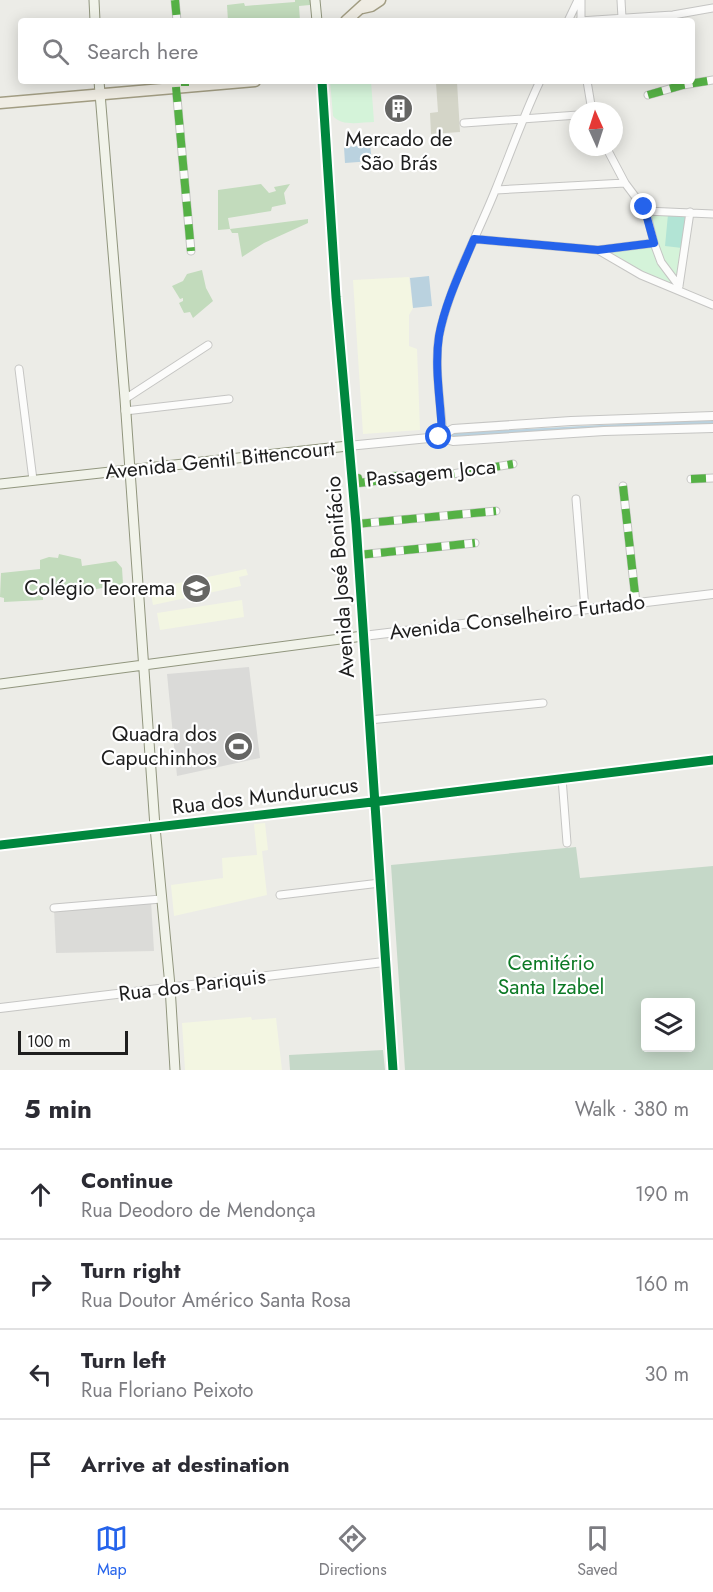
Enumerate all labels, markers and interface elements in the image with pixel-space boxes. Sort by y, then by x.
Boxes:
search box [18,18,695,84]
icon: search [39,35,72,68]
text: Search here [87,35,198,67]
building icon: Mercado de São Brás [383,92,415,124]
north arrow [569,102,623,156]
place label: Mercado de São Brás [345,124,453,178]
route end [630,193,656,219]
route start [425,423,451,449]
street label: Avenida Gentil Bittencourt [104,433,336,487]
street label: Passagem Joca [365,451,497,495]
street label: Avenida José Bonifácio [318,475,362,679]
school or university icon: Colégio Teorema [180,572,212,604]
place label: Colégio Teorema [24,573,175,603]
street label: Avenida Conselheiro Furtado [388,586,646,648]
place label: Quadra dos Capuchinhos [101,719,217,773]
sports icon: Quadra dos Capuchinhos [222,730,254,762]
street label: Rua dos Mundurucus [170,770,360,822]
park label: Cemitério Santa Izabel [498,948,604,1002]
street label: Rua dos Pariquis [117,961,267,1009]
map controls [641,998,695,1052]
button: layers [641,998,695,1052]
scale bar [18,1028,128,1056]
text: 100 m [27,1030,71,1053]
text: 5 min [24,1090,92,1128]
text: Walk · 380 m [575,1095,689,1124]
text: Continue [81,1164,173,1196]
icon: ahead [24,1178,57,1211]
text: 190 m [635,1180,689,1209]
text: Rua Deodoro de Mendonça [81,1196,316,1225]
text: Turn right [81,1254,181,1286]
icon: right [24,1268,57,1301]
text: 160 m [635,1270,689,1299]
text: Rua Doutor Américo Santa Rosa [81,1286,351,1315]
text: Turn left [81,1344,166,1376]
icon: left [24,1358,57,1391]
text: 30 m [644,1360,689,1389]
text: Rua Floriano Peixoto [81,1376,254,1405]
icon: arrive [24,1448,57,1481]
text: Arrive at destination [81,1448,290,1480]
tab: Map [95,1522,128,1581]
tab: Directions [319,1522,387,1581]
tab: Saved [577,1522,618,1581]

